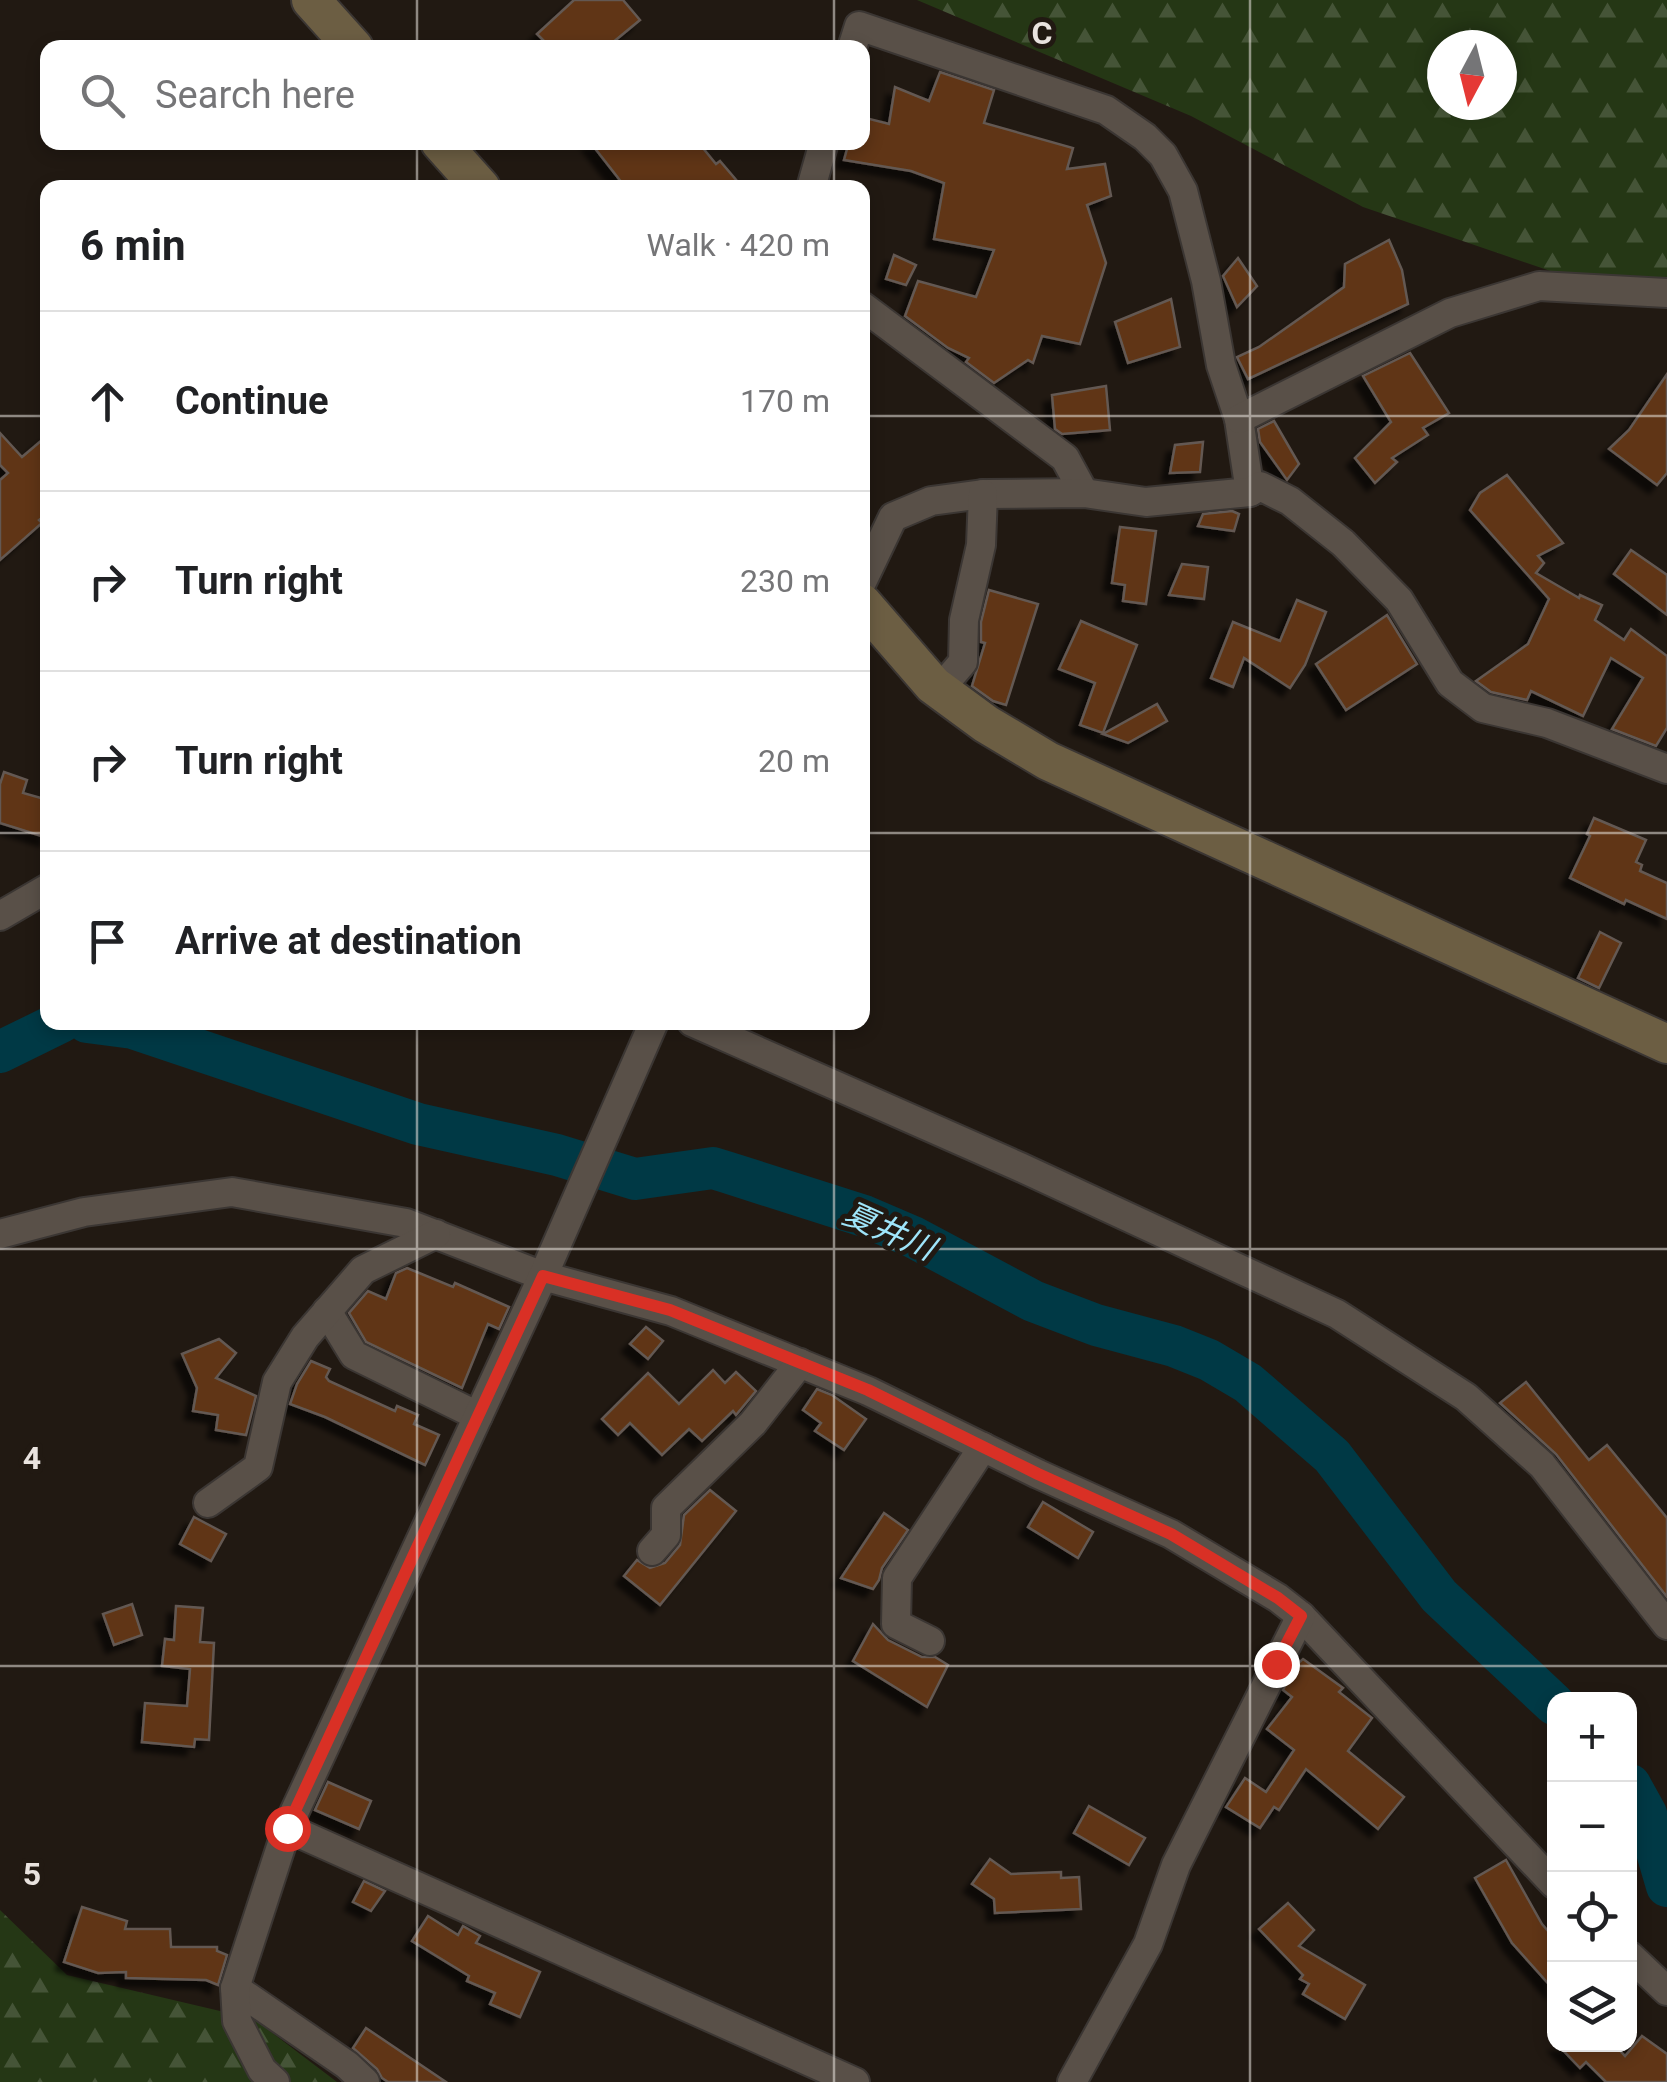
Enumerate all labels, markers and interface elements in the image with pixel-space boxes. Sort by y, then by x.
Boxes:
text: C [1032,14,1052,52]
north arrow [1427,30,1517,120]
search box [40,40,870,150]
icon: search [75,68,130,123]
text: Search here [155,73,355,117]
text: 6 min [80,221,186,270]
text: Walk · 420 m [647,226,830,264]
icon: ahead [80,374,135,429]
text: Continue [175,379,329,423]
text: 170 m [740,382,830,420]
icon: right [80,554,135,609]
text: Turn right [175,559,343,603]
text: 230 m [740,562,830,600]
icon: right [80,734,135,789]
text: Turn right [175,739,343,783]
text: 20 m [758,742,830,780]
icon: arrive [80,914,135,969]
text: Arrive at destination [175,919,522,963]
water label: 夏井川 [837,1194,943,1269]
text: 4 [23,1439,41,1477]
route end [1254,1642,1300,1688]
map controls [1547,1692,1637,2052]
button: + [1547,1692,1637,1782]
button: − [1547,1782,1637,1872]
route start [265,1806,311,1852]
text: 5 [23,1855,41,1893]
button: locate [1547,1872,1637,1962]
button: layers [1547,1962,1637,2052]

